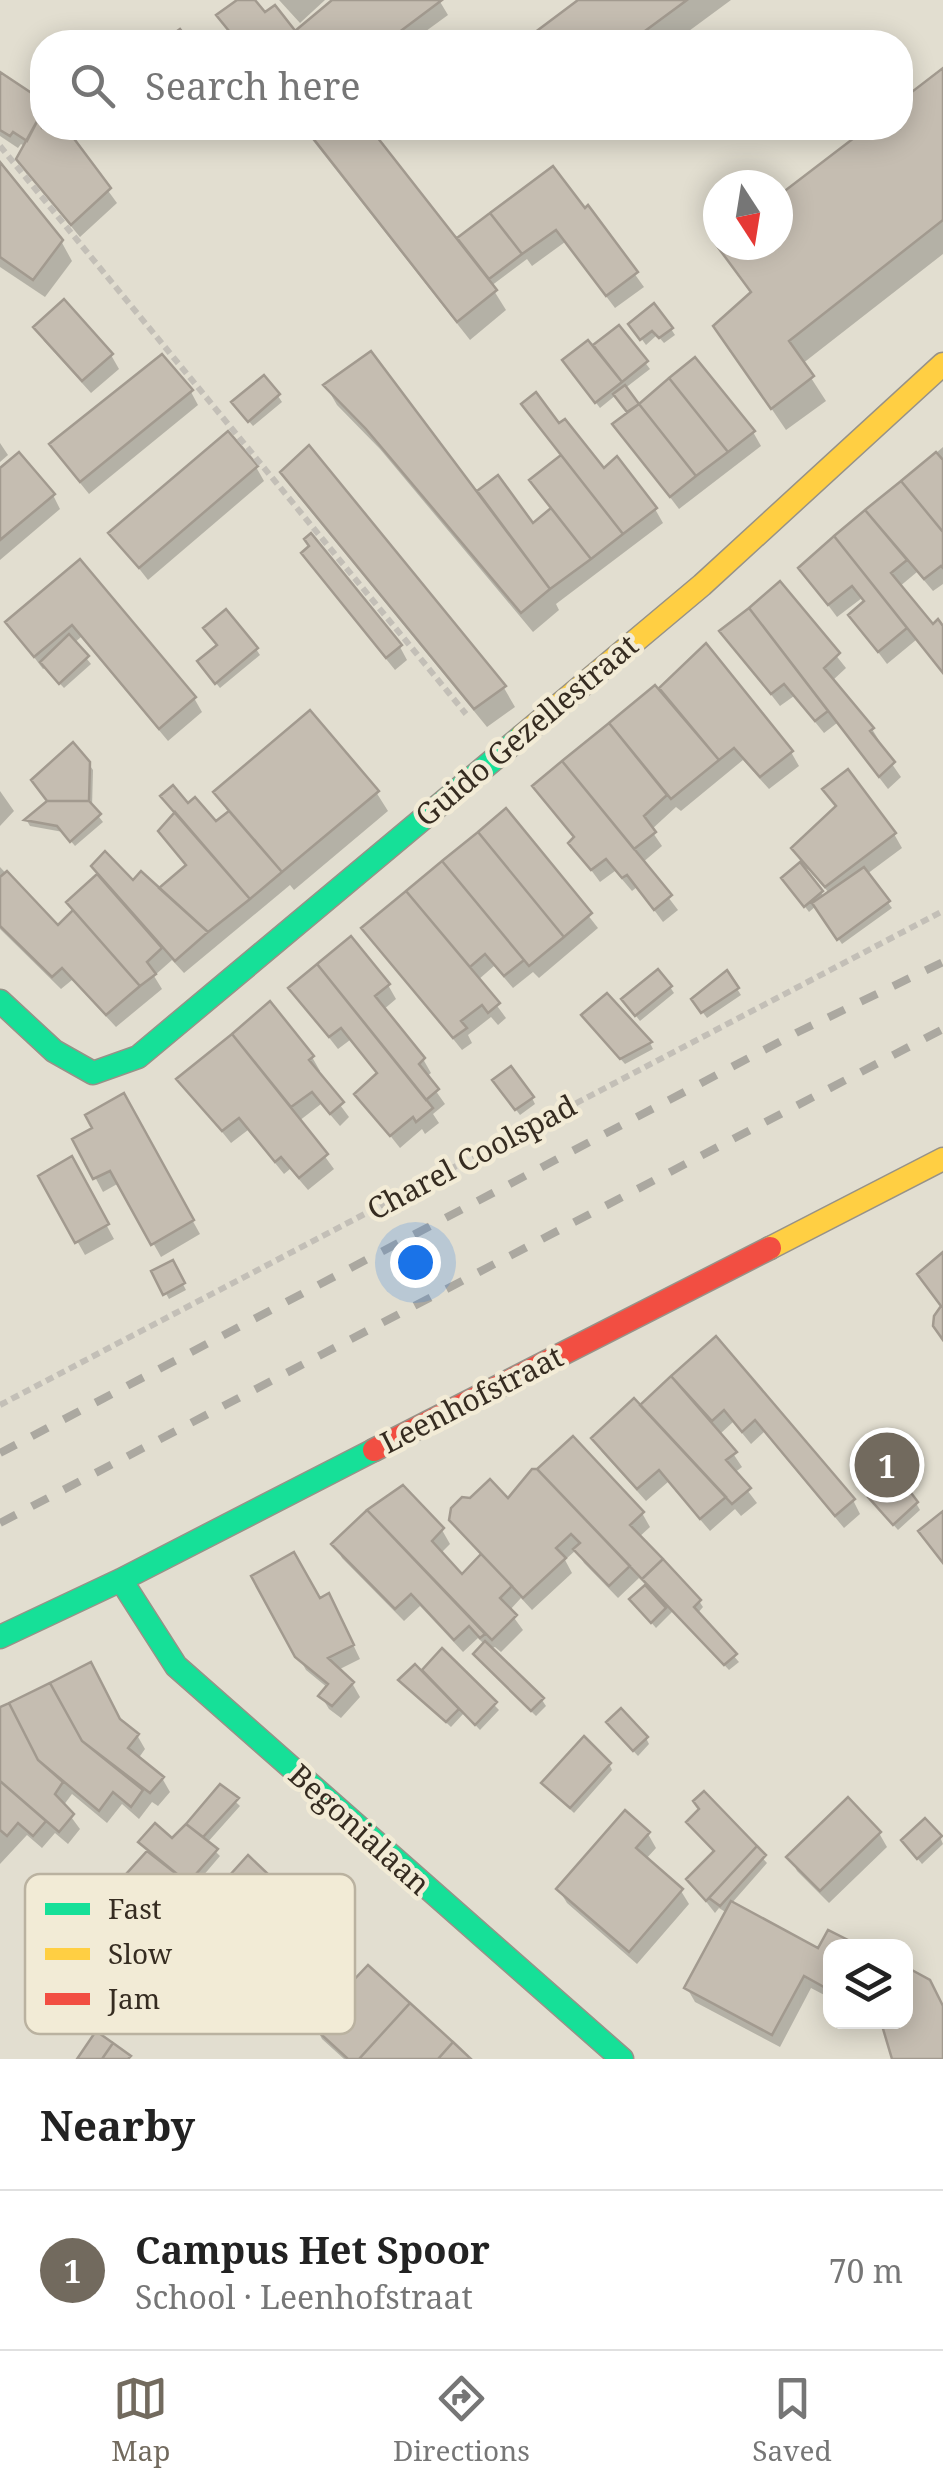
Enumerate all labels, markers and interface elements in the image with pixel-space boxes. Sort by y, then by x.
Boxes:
search box [30,30,913,140]
icon: search [65,58,120,113]
text: Search here [145,59,361,111]
north arrow [703,170,793,260]
street label: Guido Gezellestraat [406,624,646,835]
street label: Charel Coolspad [360,1084,583,1229]
your location [390,1237,441,1288]
street label: Leenhofstraat [373,1335,570,1462]
pin: 1 [854,1428,920,1502]
street label: Begonialaan [280,1754,440,1903]
legend [25,1874,355,2034]
text: Fast [108,1889,162,1927]
text: Slow [108,1934,173,1972]
map controls [823,1939,913,2029]
button: layers [823,1939,913,2029]
text: Jam [107,1979,160,2017]
text: Nearby [40,2096,195,2153]
text: Campus Het Spoor [135,2223,490,2275]
text: 1 [63,2249,82,2292]
text: 70 m [829,2249,903,2292]
text: School · Leenhofstraat [135,2275,473,2318]
tab: Map [111,2371,170,2469]
tab: Directions [393,2371,530,2469]
tab: Saved [752,2371,832,2469]

